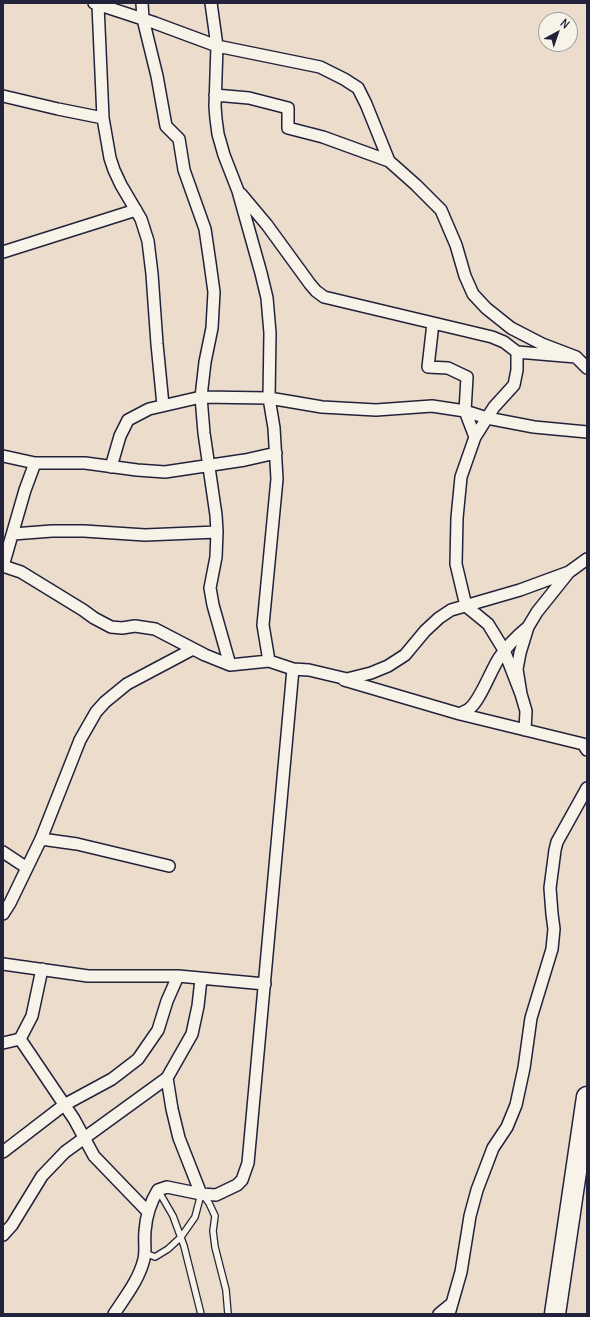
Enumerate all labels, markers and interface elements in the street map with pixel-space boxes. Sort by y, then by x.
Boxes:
north arrow [538,12,578,52]
text: N [558,16,572,31]

